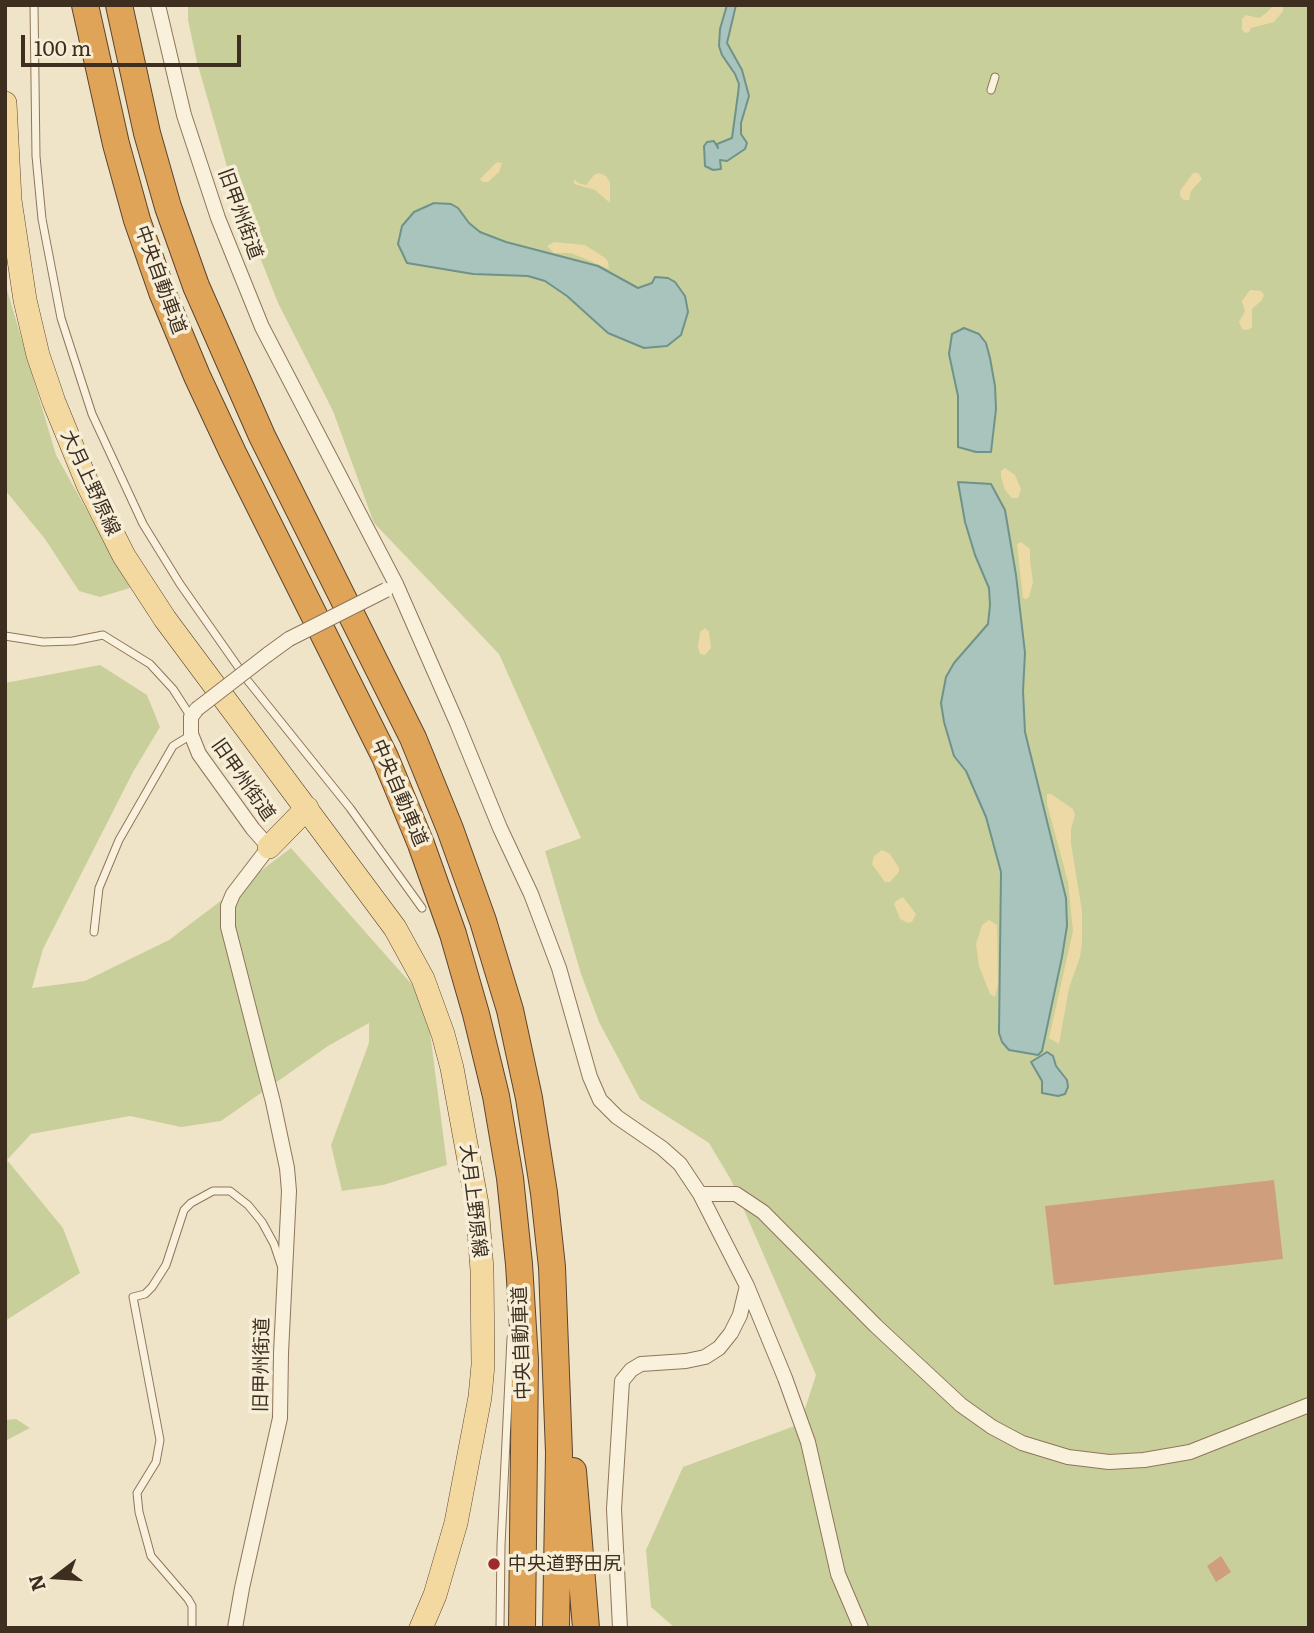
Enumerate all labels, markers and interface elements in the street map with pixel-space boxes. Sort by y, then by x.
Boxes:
scale bar [24,21,245,65]
text: 100 m [34,31,91,62]
street label: 旧甲州街道 [213,165,267,263]
street label: 中央自動車道 [130,223,190,337]
street label: 大月上野原線 [56,427,124,539]
street label: 旧甲州街道 [206,735,280,825]
street label: 中央自動車道 [366,736,432,850]
street label: 大月上野原線 [455,1143,491,1259]
street label: 中央自動車道 [509,1286,535,1400]
street label: 旧甲州街道 [250,1317,274,1413]
north arrow [21,1542,91,1612]
place label: 中央道野田尻 [508,1553,622,1575]
marker: 中央道野田尻 [486,1556,502,1572]
text: N [20,1571,52,1595]

